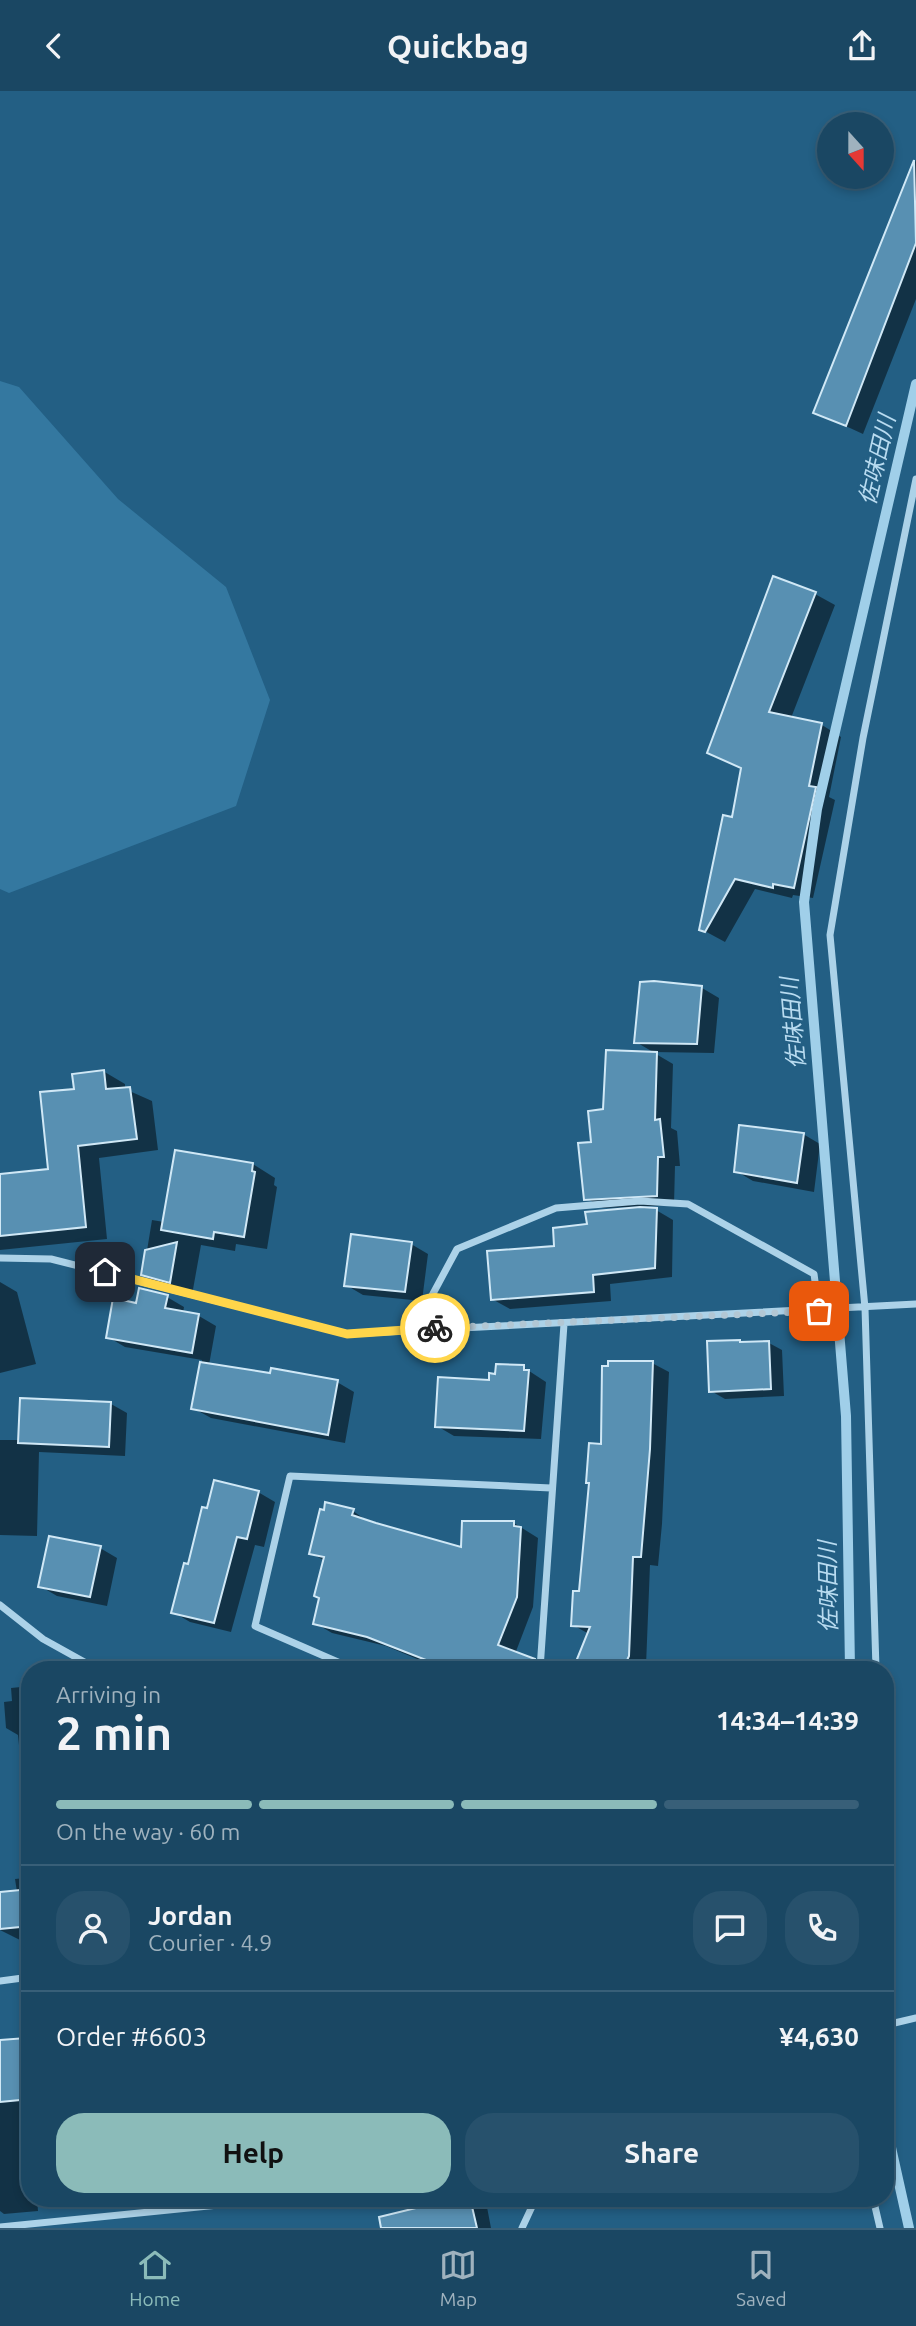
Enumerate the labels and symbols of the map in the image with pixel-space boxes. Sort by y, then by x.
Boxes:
north arrow [817,112,894,189]
water label: 佐味田川 [854,409,900,508]
water label: 佐味田川 [776,973,809,1070]
pin [75,1242,135,1302]
pin [789,1281,849,1341]
courier [400,1293,470,1363]
water label: 佐味田川 [814,1538,841,1633]

